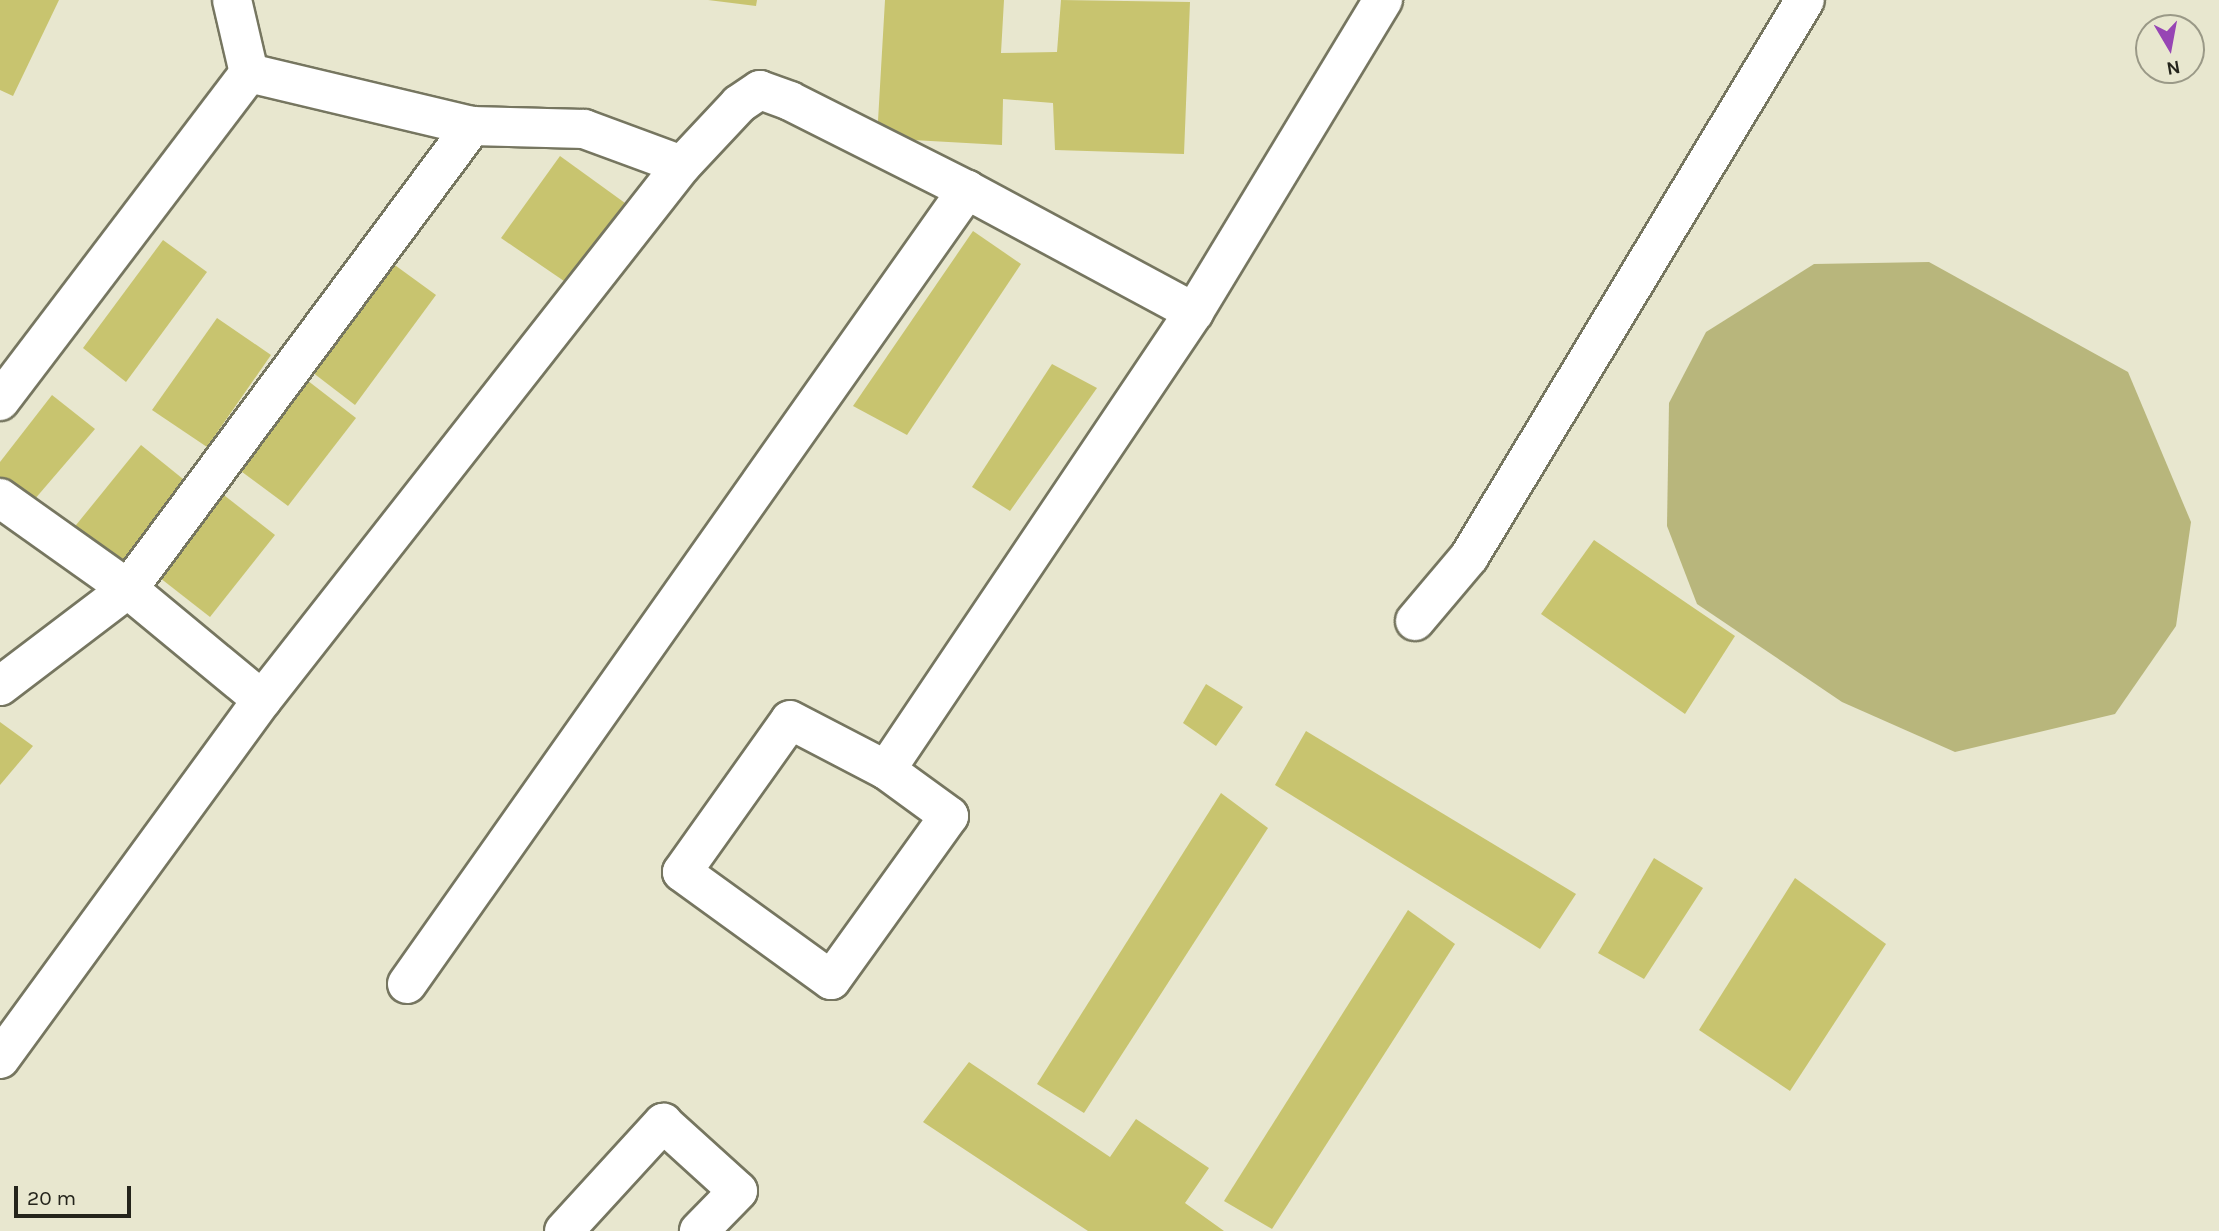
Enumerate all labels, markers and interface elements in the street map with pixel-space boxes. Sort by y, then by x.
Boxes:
north arrow [2135,14,2205,84]
text: N [2165,56,2182,80]
scale bar [18,1172,135,1216]
text: 20 m [27,1186,76,1210]

